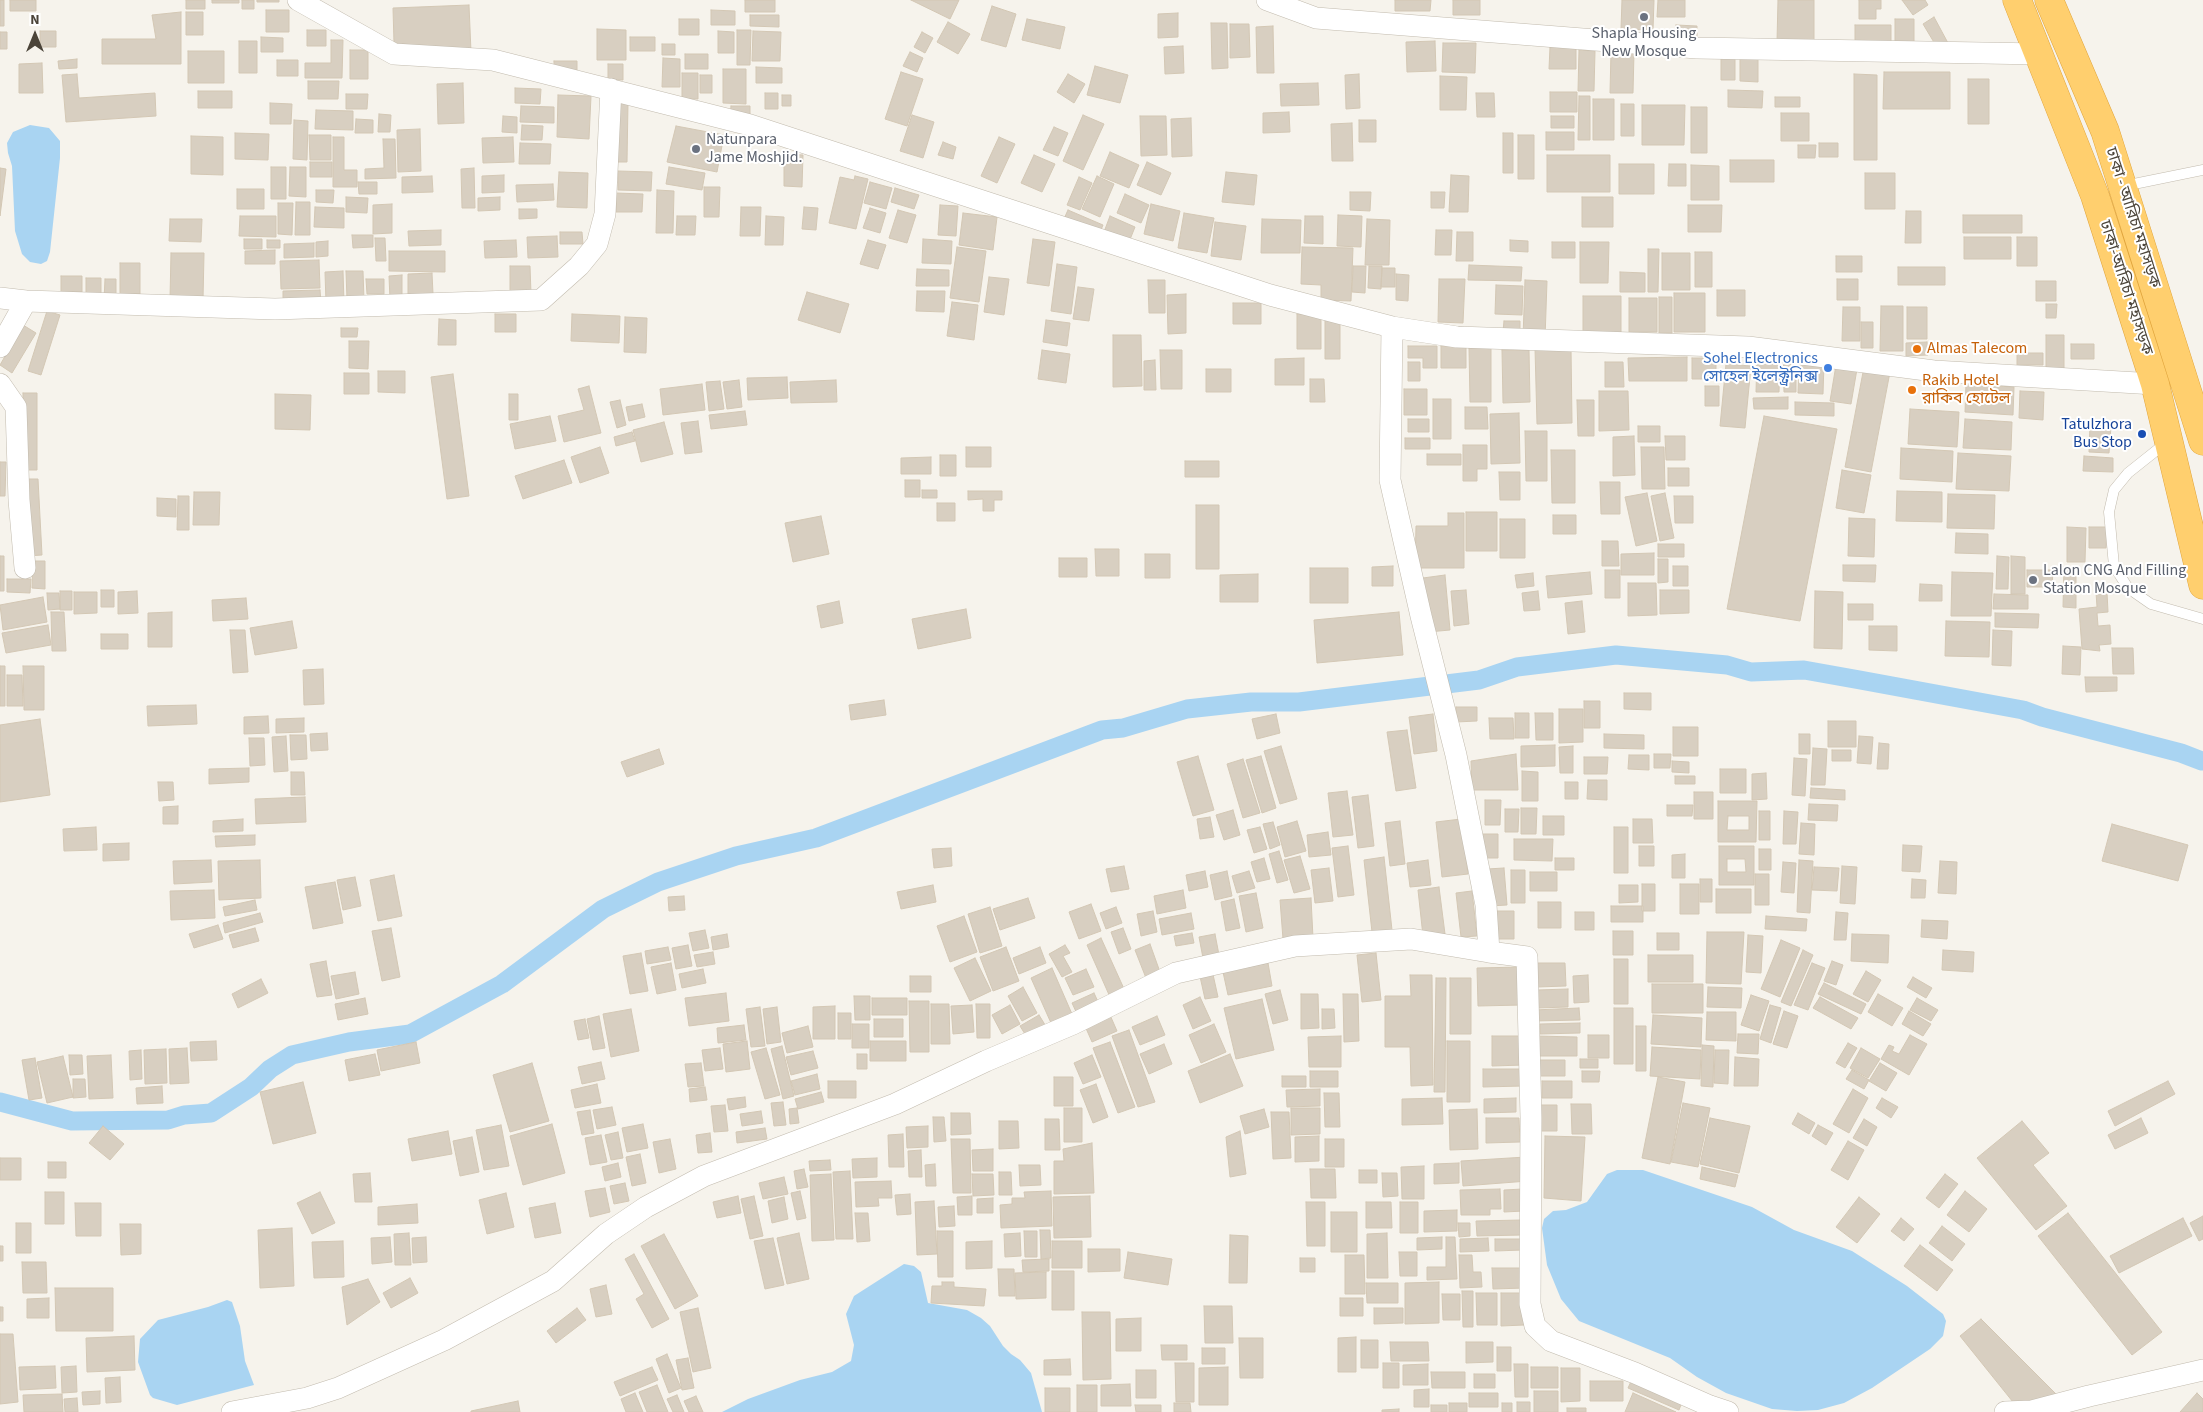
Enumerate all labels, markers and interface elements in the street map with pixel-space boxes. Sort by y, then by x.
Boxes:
north arrow [10,10,60,60]
text: N [30,10,40,30]
marker: Shapla Housing New Mosque [1638,11,1650,23]
place label: Shapla Housing New Mosque [1592,24,1696,62]
place label: Natunpara Jame Moshjid. [706,130,803,168]
marker: Natunpara Jame Moshjid. [690,143,702,155]
street label: ঢাকা - আরিচা মহাসড়ক [2100,145,2164,291]
street label: ঢাকা-আরিচা মহাসড়ক [2094,218,2156,358]
place label: Almas Talecom [1927,339,2027,359]
marker: Almas Talecom [1911,343,1923,355]
place label: Sohel Electronics সোহেল ইলেক্ট্রনিক্স [1703,349,1818,387]
marker: Sohel Electronics সোহেল ইলেক্ট্রনিক্স [1822,362,1834,374]
place label: Rakib Hotel রাকিব হোটেল [1922,371,2010,409]
marker: Rakib Hotel রাকিব হোটেল [1906,384,1918,396]
place label: Tatulzhora Bus Stop [2061,415,2132,453]
marker: Tatulzhora Bus Stop [2136,428,2148,440]
place label: Lalon CNG And Filling Station Mosque [2043,561,2186,599]
marker: Lalon CNG And Filling Station Mosque [2027,574,2039,586]

